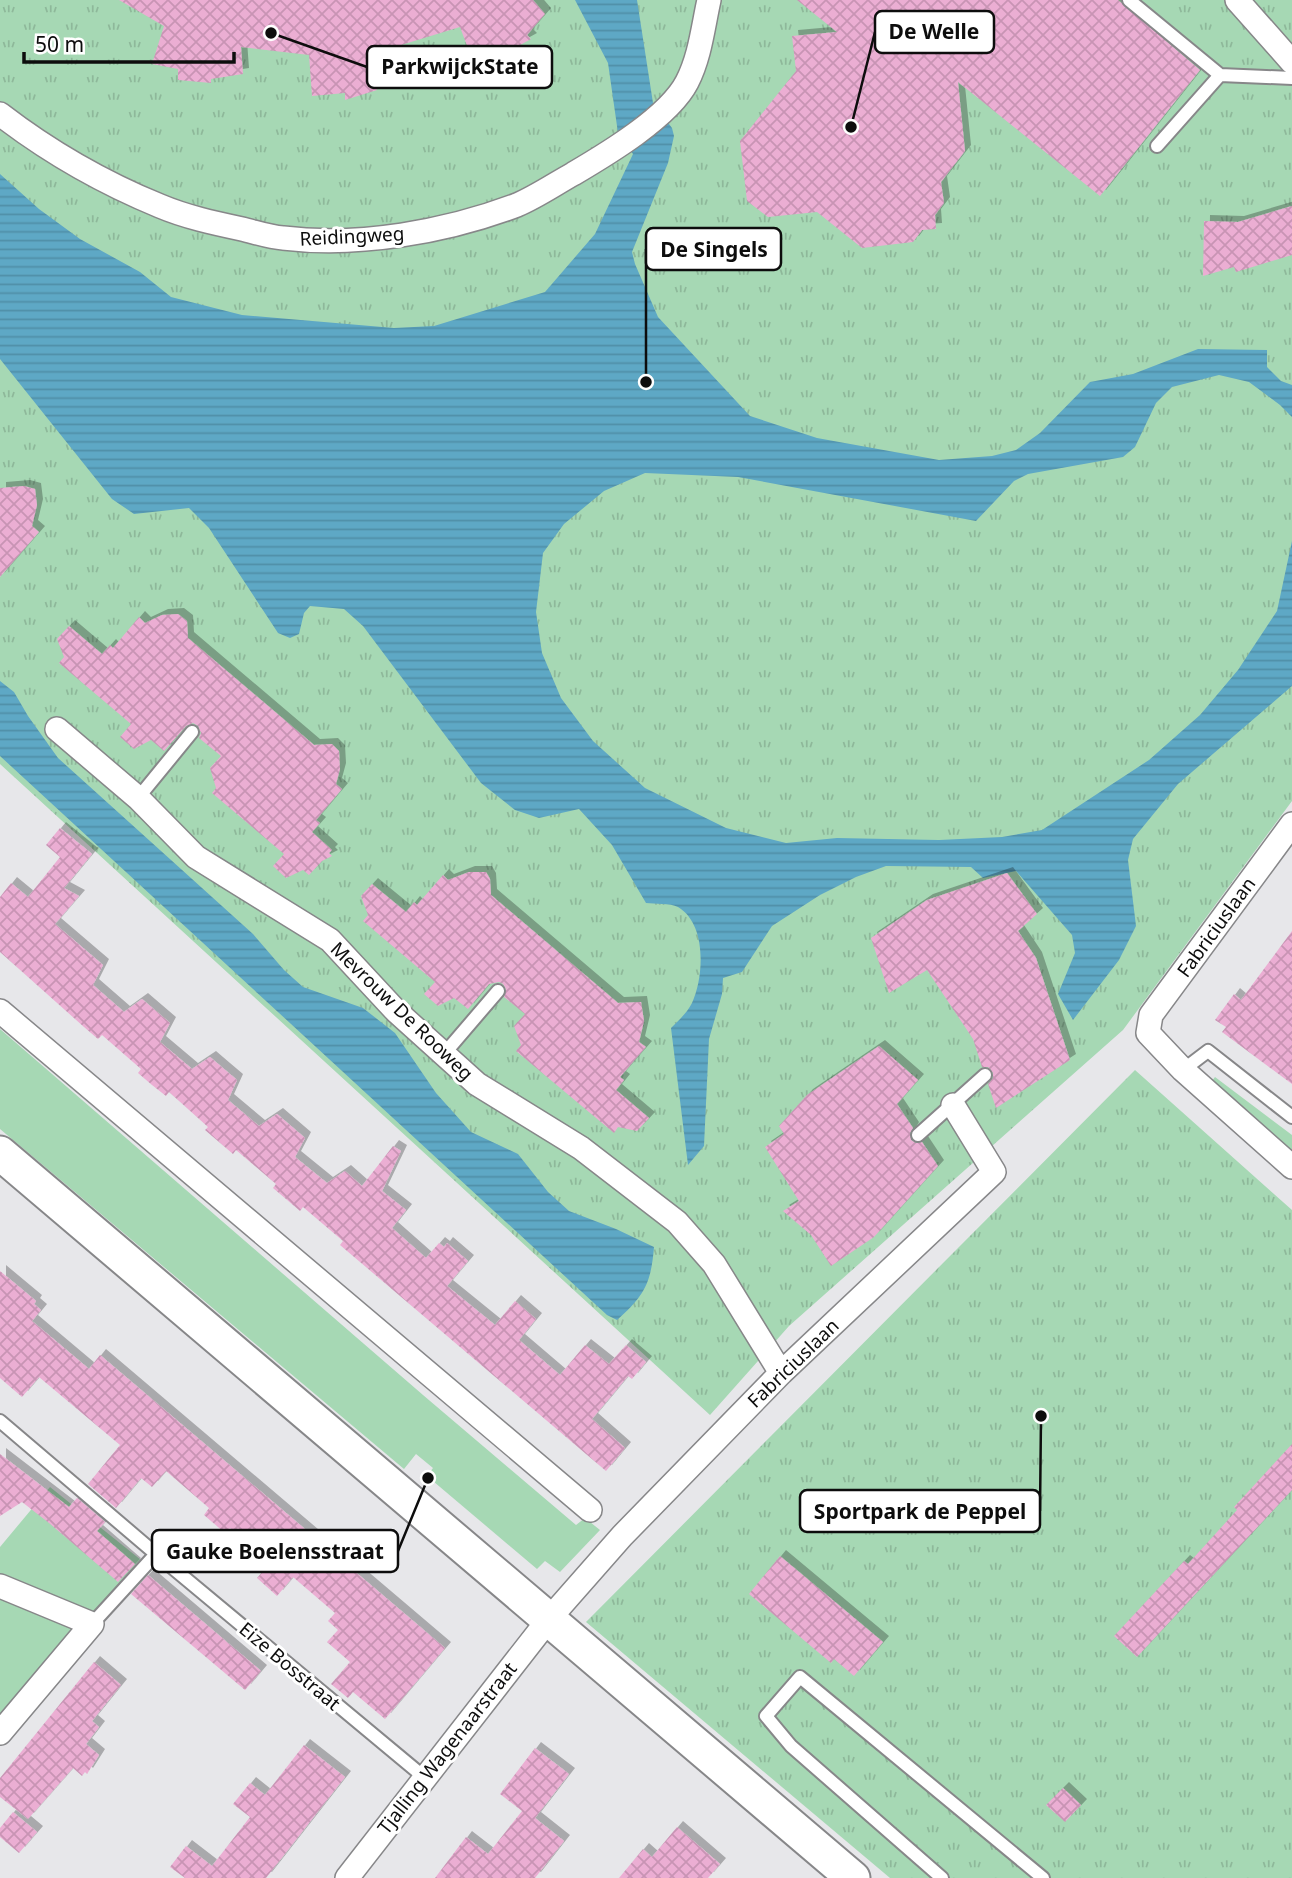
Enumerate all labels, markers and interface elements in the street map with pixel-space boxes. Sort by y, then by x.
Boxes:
callout: De Welle [875,11,994,53]
text: De Welle [889,17,979,45]
scale bar [24,21,234,65]
text: 50 m [35,30,84,58]
callout: ParkwijckState [367,46,552,88]
text: ParkwijckState [381,52,539,80]
street label: Reidingweg [299,220,405,252]
callout: De Singels [646,228,781,270]
text: De Singels [660,235,768,263]
street label: Fabriciuslaan [1171,872,1261,982]
street label: Mevrouw De Rooweg [325,936,479,1086]
street label: Fabriciuslaan [742,1313,844,1413]
callout: Sportpark de Peppel [800,1490,1040,1532]
text: Sportpark de Peppel [814,1497,1026,1525]
callout: Gauke Boelensstraat [152,1530,398,1572]
text: Gauke Boelensstraat [166,1537,384,1565]
street label: Eize Bosstraat [234,1616,346,1716]
street label: Tjalling Wagenaarstraat [371,1656,523,1840]

